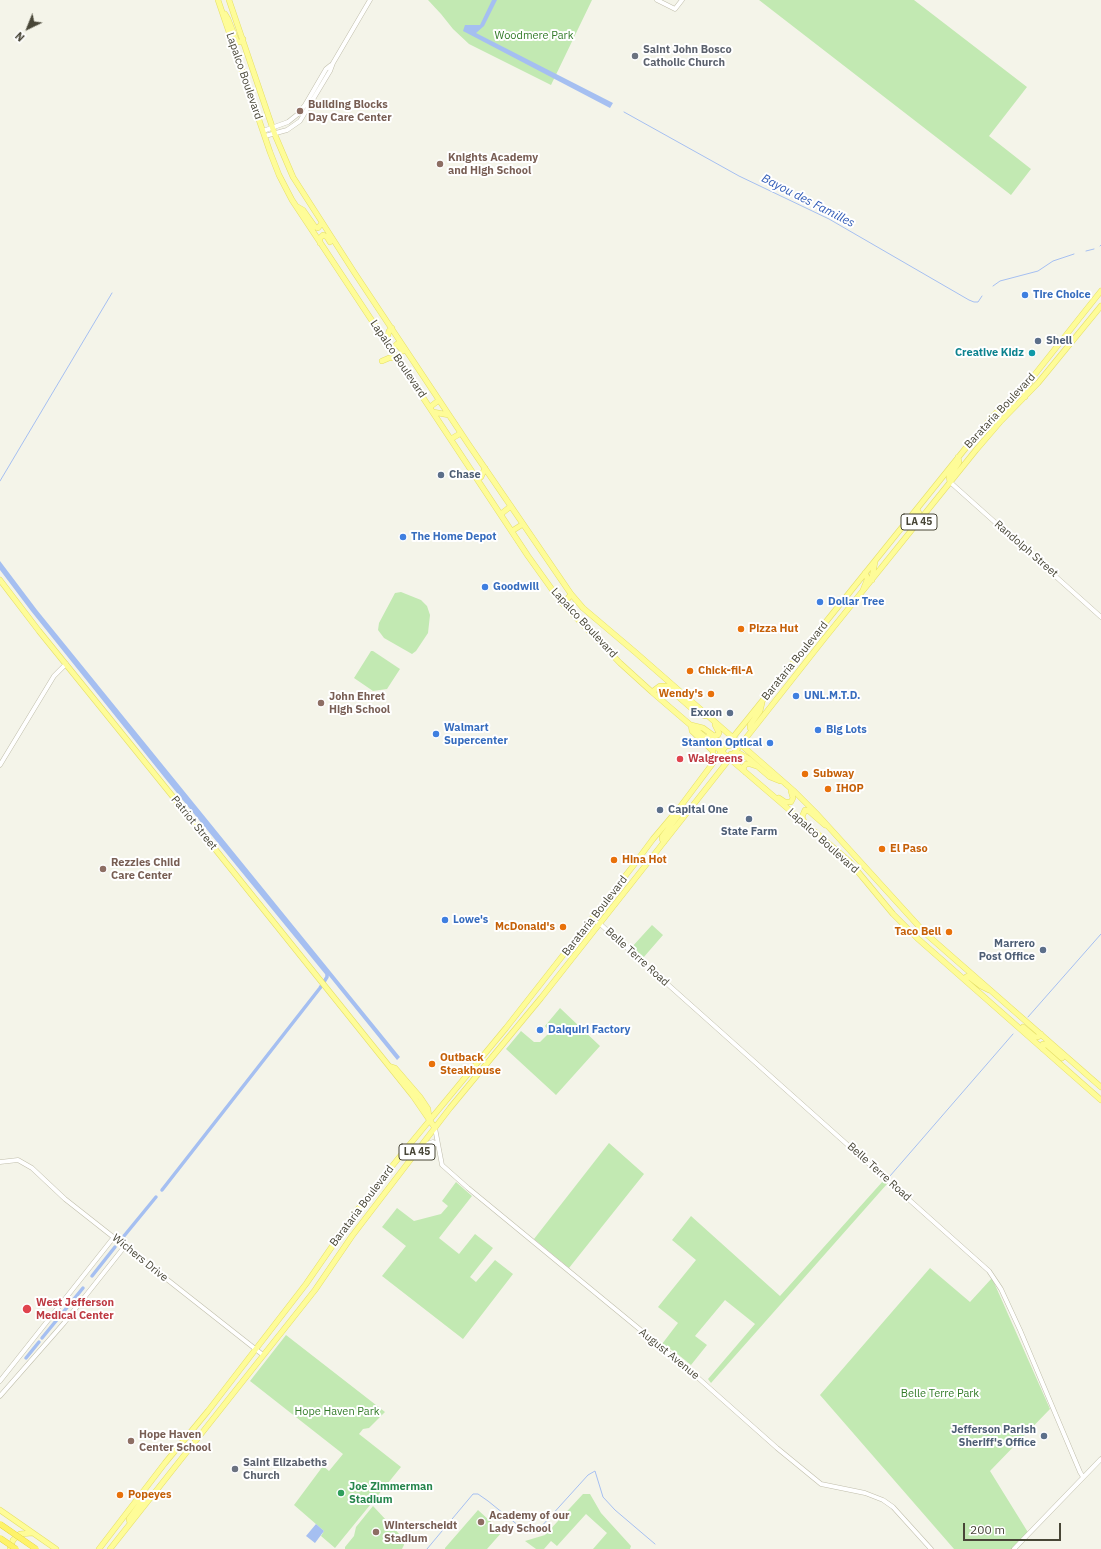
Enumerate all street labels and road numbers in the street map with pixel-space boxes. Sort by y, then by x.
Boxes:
street label: Lapalco Boulevard [223,31,265,121]
street label: Lapalco Boulevard [367,318,429,400]
street label: Barataria Boulevard [962,371,1038,451]
road number: LA 45 [901,514,937,530]
street label: Randolph Street [991,518,1061,580]
street label: Lapalco Boulevard [548,585,620,661]
street label: Barataria Boulevard [759,619,831,703]
street label: Patriot Street [168,793,220,853]
street label: Lapalco Boulevard [785,806,861,876]
street label: Barataria Boulevard [560,873,630,959]
street label: Belle Terre Road [602,925,672,989]
street label: Belle Terre Road [844,1140,914,1204]
road number: LA 45 [399,1144,435,1160]
street label: Barataria Boulevard [327,1163,397,1249]
street label: Wichers Drive [109,1232,171,1284]
street label: August Avenue [636,1326,702,1382]

